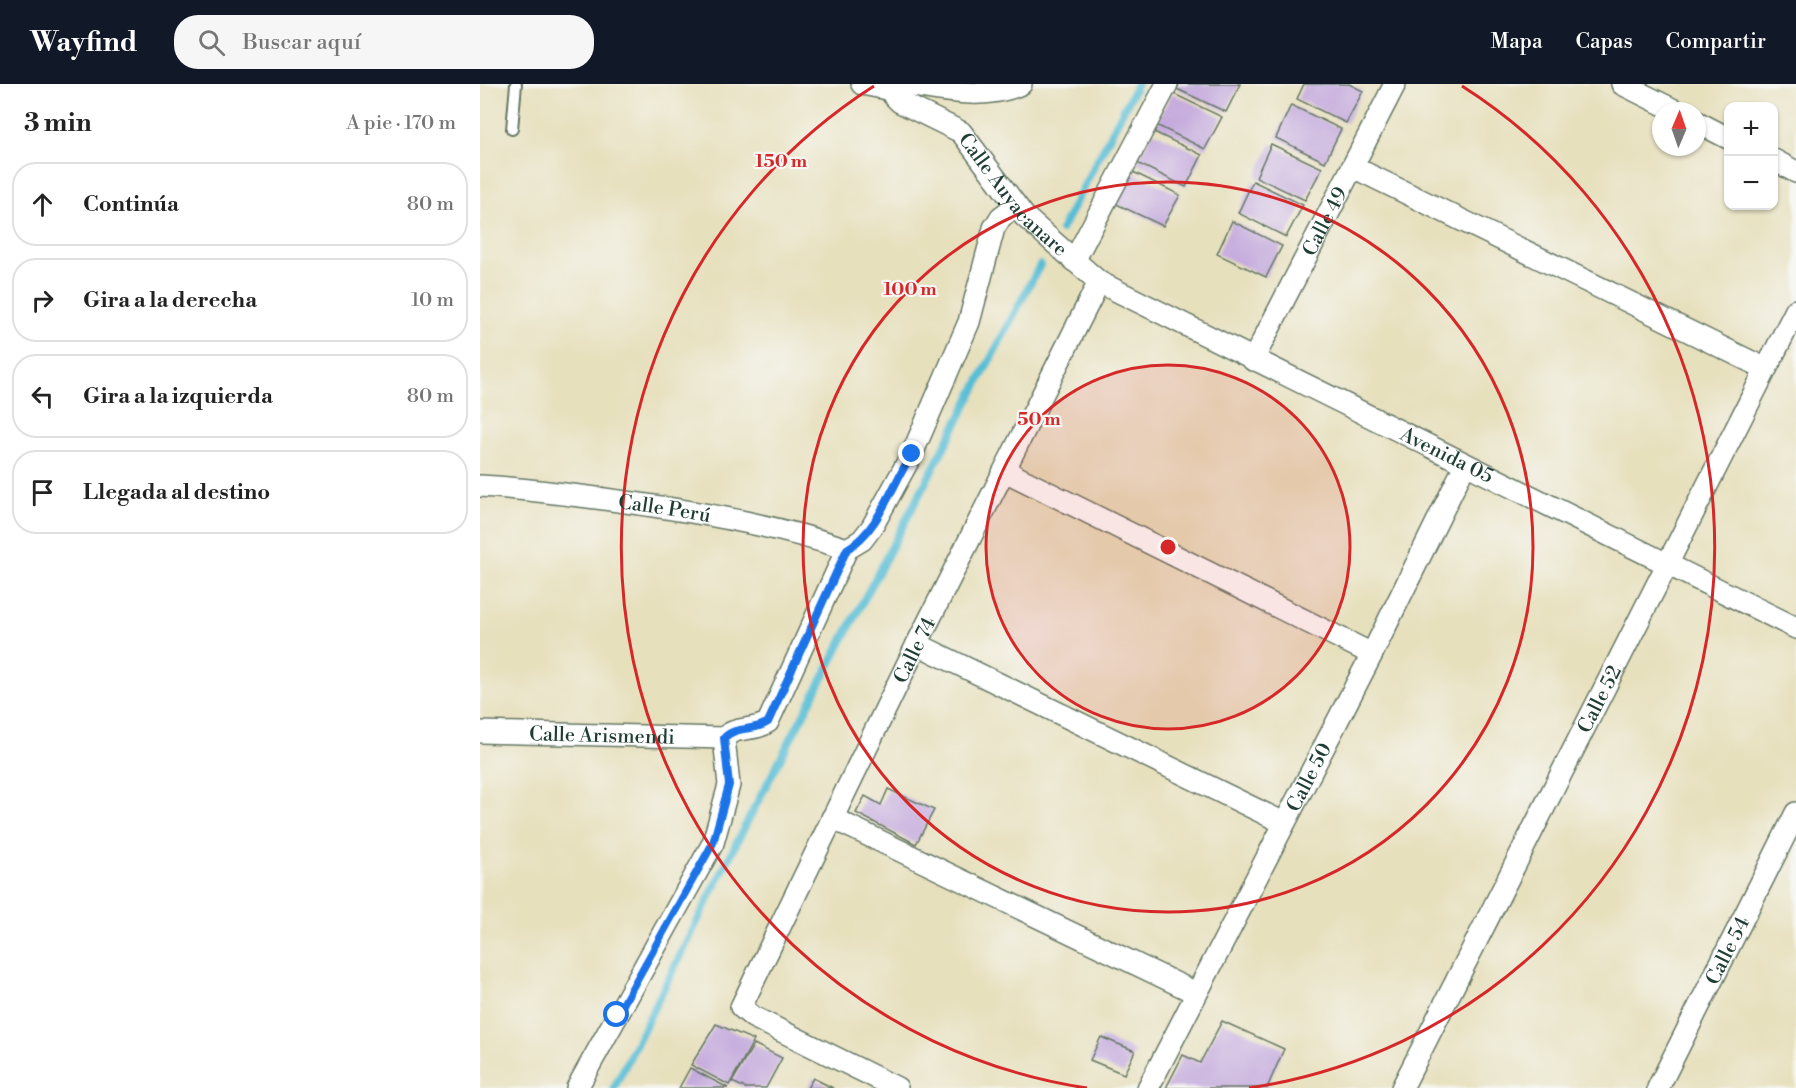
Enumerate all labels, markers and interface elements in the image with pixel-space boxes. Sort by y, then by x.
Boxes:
search box [174,15,594,69]
text: Wayfind [30,25,138,60]
icon: search [195,26,228,59]
text: Buscar aquí [243,29,361,56]
text: Mapa [1491,29,1543,55]
text: Capas [1576,29,1633,55]
text: Compartir [1666,29,1766,55]
north arrow [1652,102,1706,156]
map controls [1724,102,1778,210]
button: + [1724,102,1778,156]
text: 3 min [24,107,92,139]
text: A pie · 170 m [346,111,456,136]
street label: Calle Auyacanare [952,128,1072,262]
text: 150 m [755,150,808,173]
button: − [1724,156,1778,210]
street label: Calle 49 [1298,183,1354,261]
icon: ahead [26,188,59,221]
text: Continúa [83,191,179,218]
text: 80 m [407,192,454,217]
text: 100 m [883,278,937,301]
icon: right [26,284,59,317]
text: Gira a la derecha [83,287,257,314]
text: 10 m [411,288,454,313]
icon: left [26,380,59,413]
text: Gira a la izquierda [83,383,273,410]
text: 80 m [407,384,454,409]
text: 50 m [1017,408,1061,431]
street label: Avenida 05 [1395,422,1497,490]
route end [898,440,924,466]
icon: arrive [26,476,59,509]
text: Llegada al destino [83,479,270,506]
street label: Calle Perú [617,490,713,529]
centre of rings [1158,537,1178,557]
street label: Calle 74 [889,613,942,688]
street label: Calle 52 [1573,662,1628,738]
street label: Calle Arismendi [529,722,675,751]
street label: Calle 50 [1282,739,1338,816]
street label: Calle 54 [1701,913,1756,989]
route start [603,1001,629,1027]

